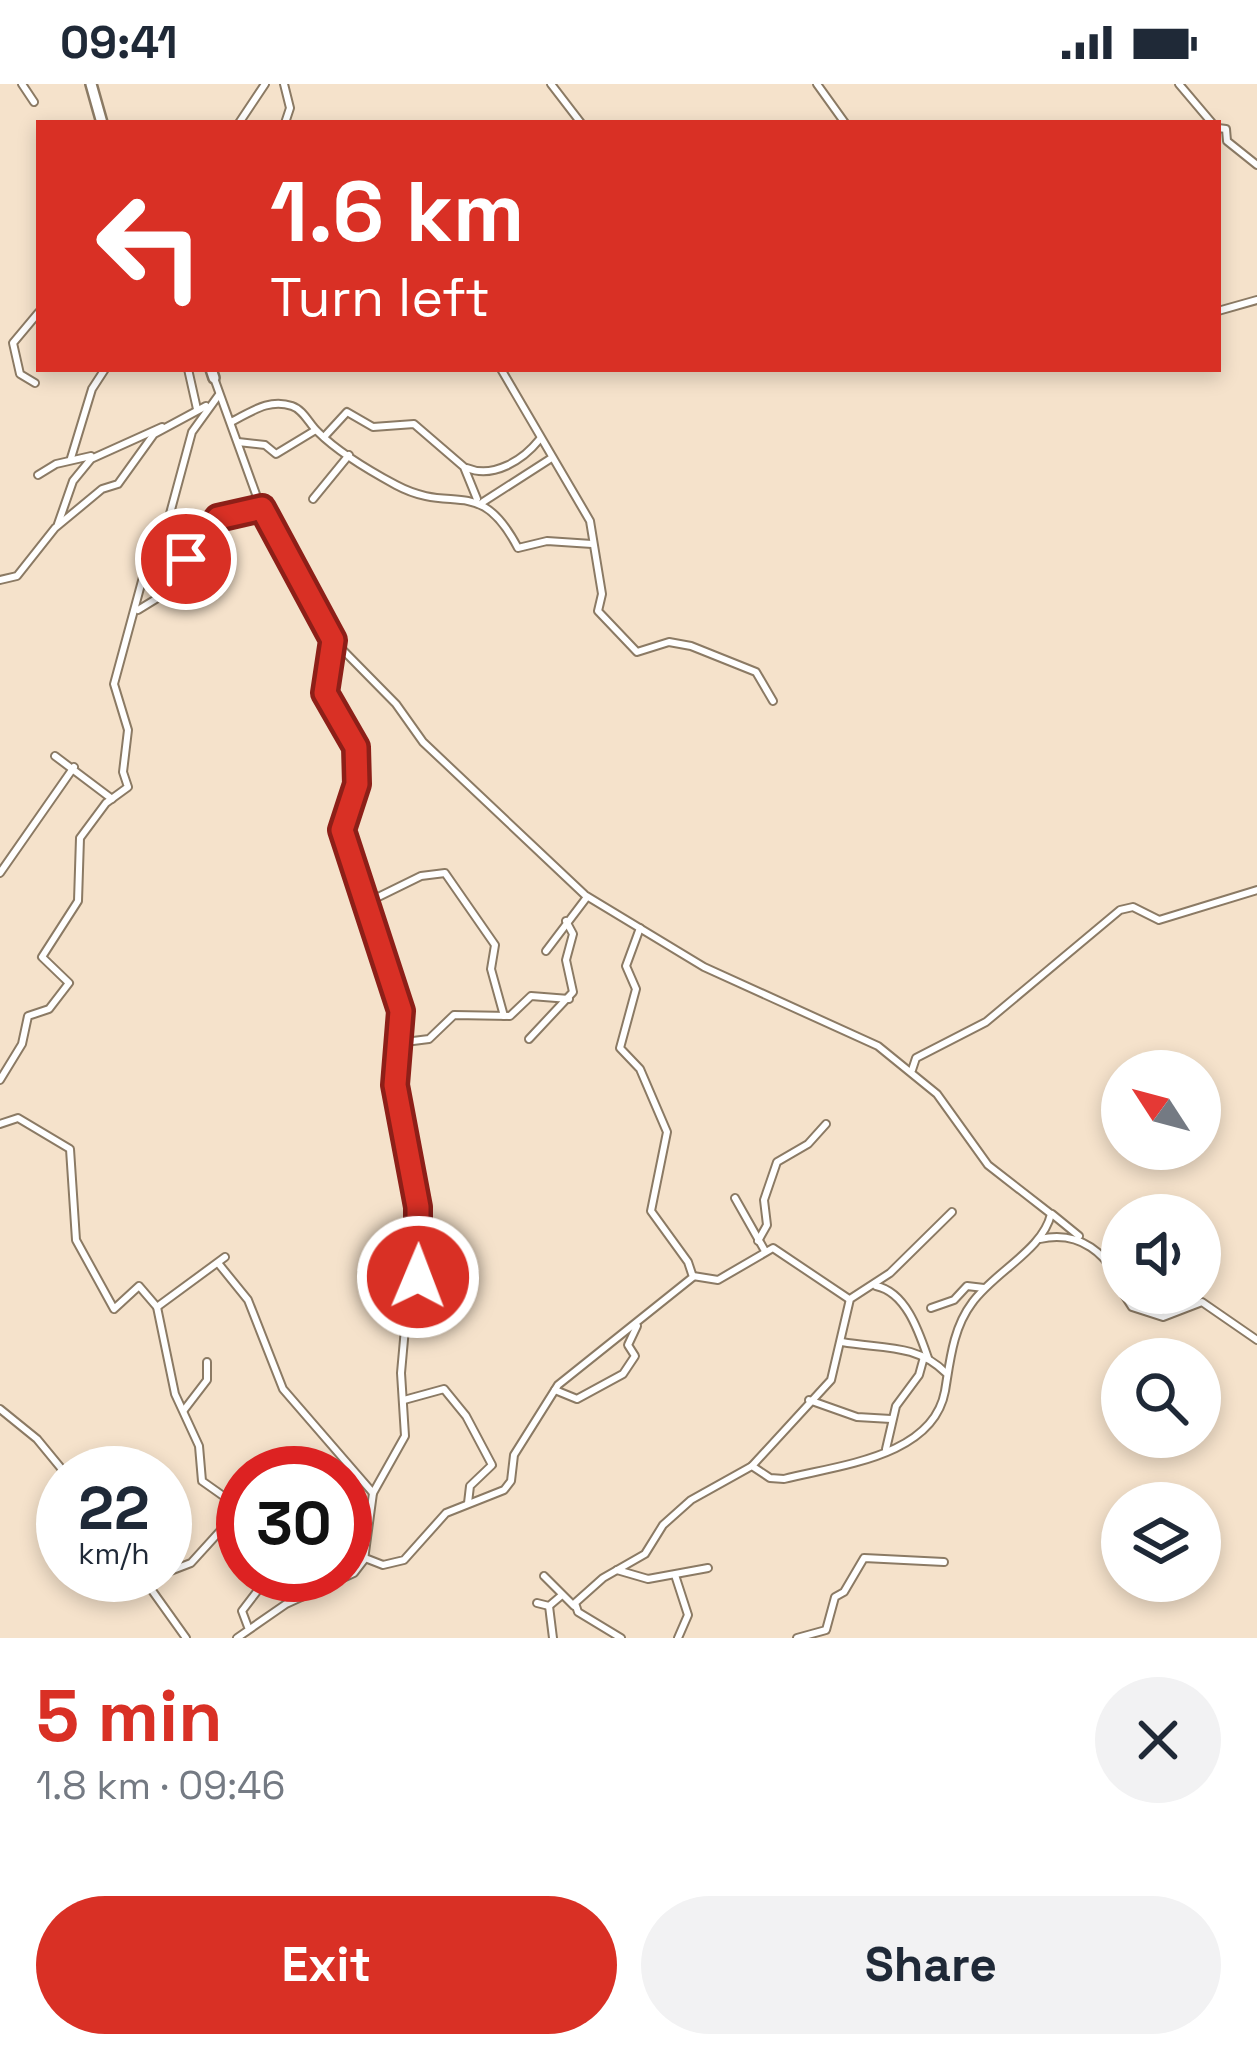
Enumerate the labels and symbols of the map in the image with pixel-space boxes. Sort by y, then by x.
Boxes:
pin [135,508,237,610]
north arrow [1101,1050,1221,1170]
position arrow [355,1214,481,1340]
speed limit sign: 30 [216,1446,372,1602]

